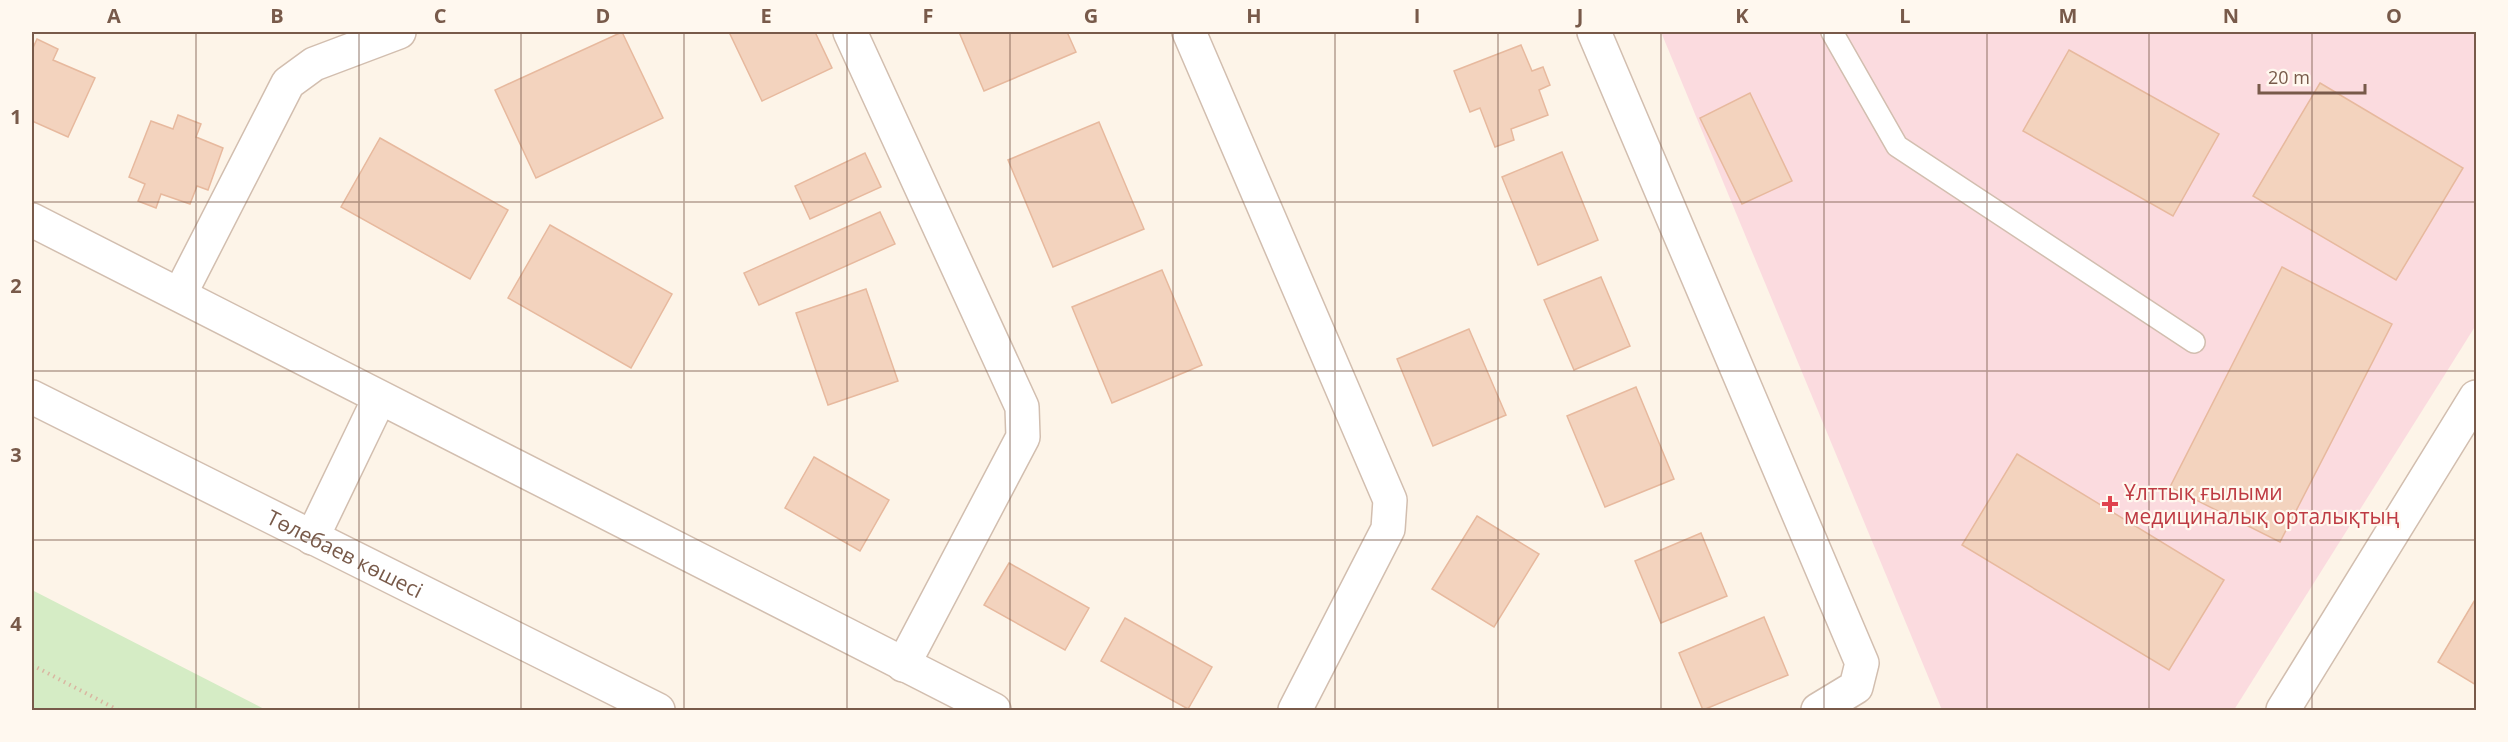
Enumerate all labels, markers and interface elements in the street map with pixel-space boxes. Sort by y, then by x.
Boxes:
text: A [107,2,121,29]
text: B [270,2,284,29]
text: C [434,2,447,29]
text: D [596,2,610,29]
text: E [760,2,772,29]
text: F [923,2,933,29]
text: G [1084,2,1098,29]
text: H [1246,2,1262,29]
text: I [1414,2,1420,29]
text: J [1575,2,1583,29]
text: K [1735,2,1749,29]
text: L [1899,2,1911,29]
text: M [2059,2,2077,29]
text: N [2223,2,2239,29]
text: O [2386,2,2402,29]
scale bar [2259,57,2366,95]
text: 20 m [2268,65,2310,89]
text: 1 [10,103,22,130]
text: 2 [10,272,22,299]
text: 3 [10,441,22,468]
place label: Ұлттық ғылыми медициналық орталықтың [2124,478,2400,530]
marker: Ұлттық ғылыми медициналық орталықтың [2101,495,2119,513]
street label: Төлебаев көшесі [262,503,428,604]
text: 4 [10,610,22,637]

